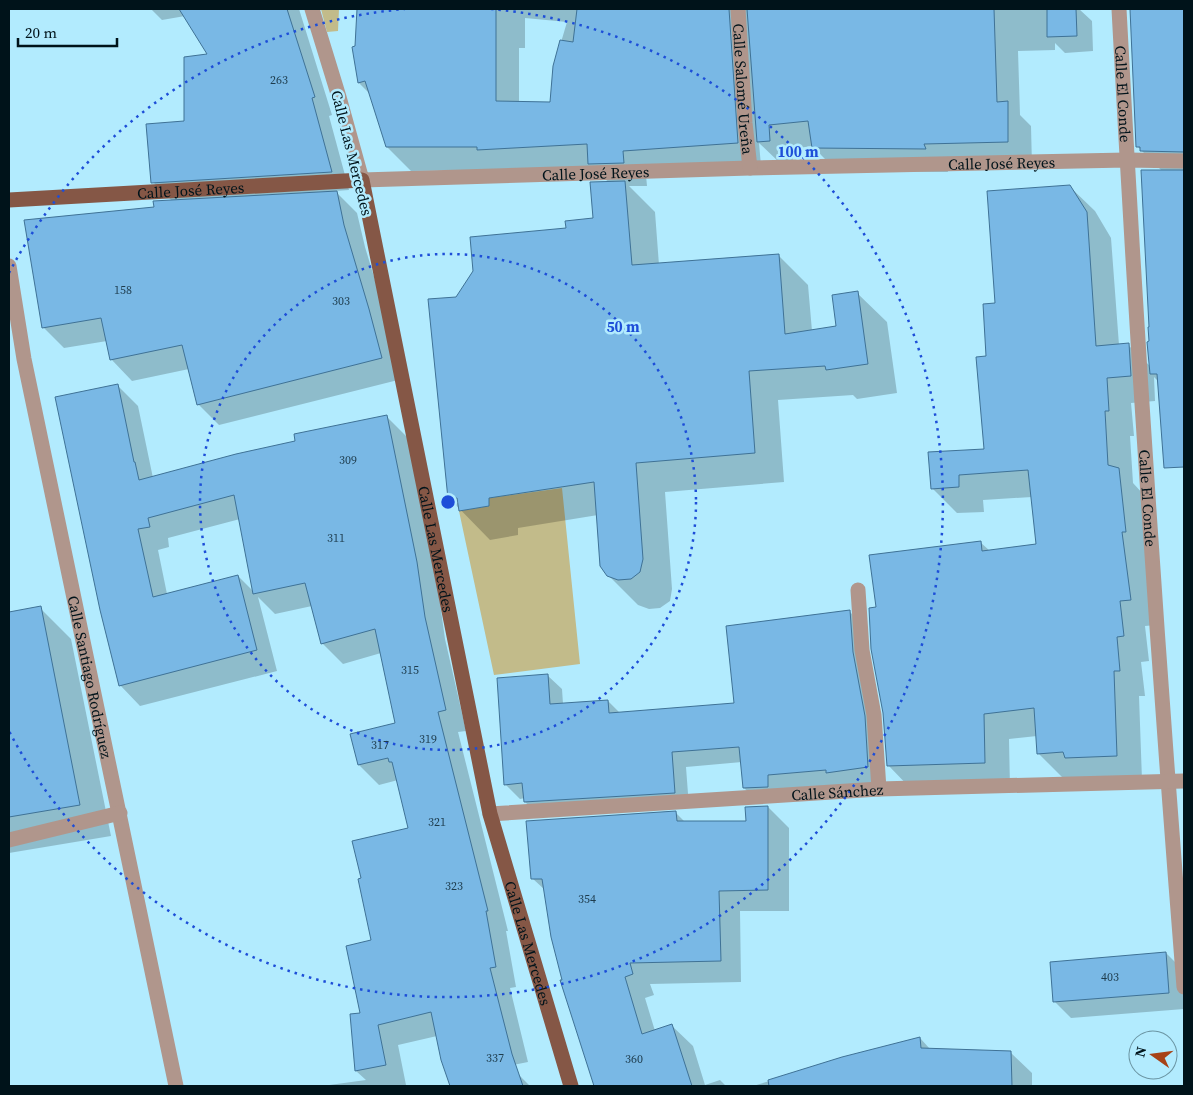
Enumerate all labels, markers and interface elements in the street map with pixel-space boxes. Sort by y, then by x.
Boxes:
scale bar [18,15,116,47]
text: 20 m [25,22,57,43]
street label: Calle Salomé Ureña [728,23,759,156]
street label: Calle El Conde [1110,45,1137,143]
house number: 263 [270,72,288,88]
street label: Calle Las Mercedes [326,88,378,218]
text: 100 m [777,141,819,162]
street label: Calle José Reyes [948,151,1055,174]
street label: Calle José Reyes [542,161,650,185]
street label: Calle José Reyes [137,176,245,203]
house number: 158 [114,282,132,298]
house number: 303 [332,293,350,309]
text: 50 m [606,316,640,337]
street label: Calle El Conde [1134,449,1162,548]
house number: 309 [339,452,357,468]
street label: Calle Las Mercedes [413,484,460,614]
centre of rings [439,493,457,511]
house number: 311 [327,530,345,546]
street label: Calle Santiago Rodríguez [63,594,118,760]
house number: 315 [401,662,419,678]
house number: 319 [419,731,437,747]
house number: 317 [371,737,389,753]
street label: Calle Sánchez [791,778,884,805]
house number: 321 [428,814,446,830]
house number: 323 [445,878,463,894]
street label: Calle Las Mercedes [500,878,557,1008]
house number: 354 [578,891,596,907]
house number: 403 [1101,969,1119,985]
north arrow [1128,1030,1178,1080]
text: N [1129,1044,1151,1059]
house number: 337 [486,1050,504,1066]
house number: 360 [625,1051,643,1067]

